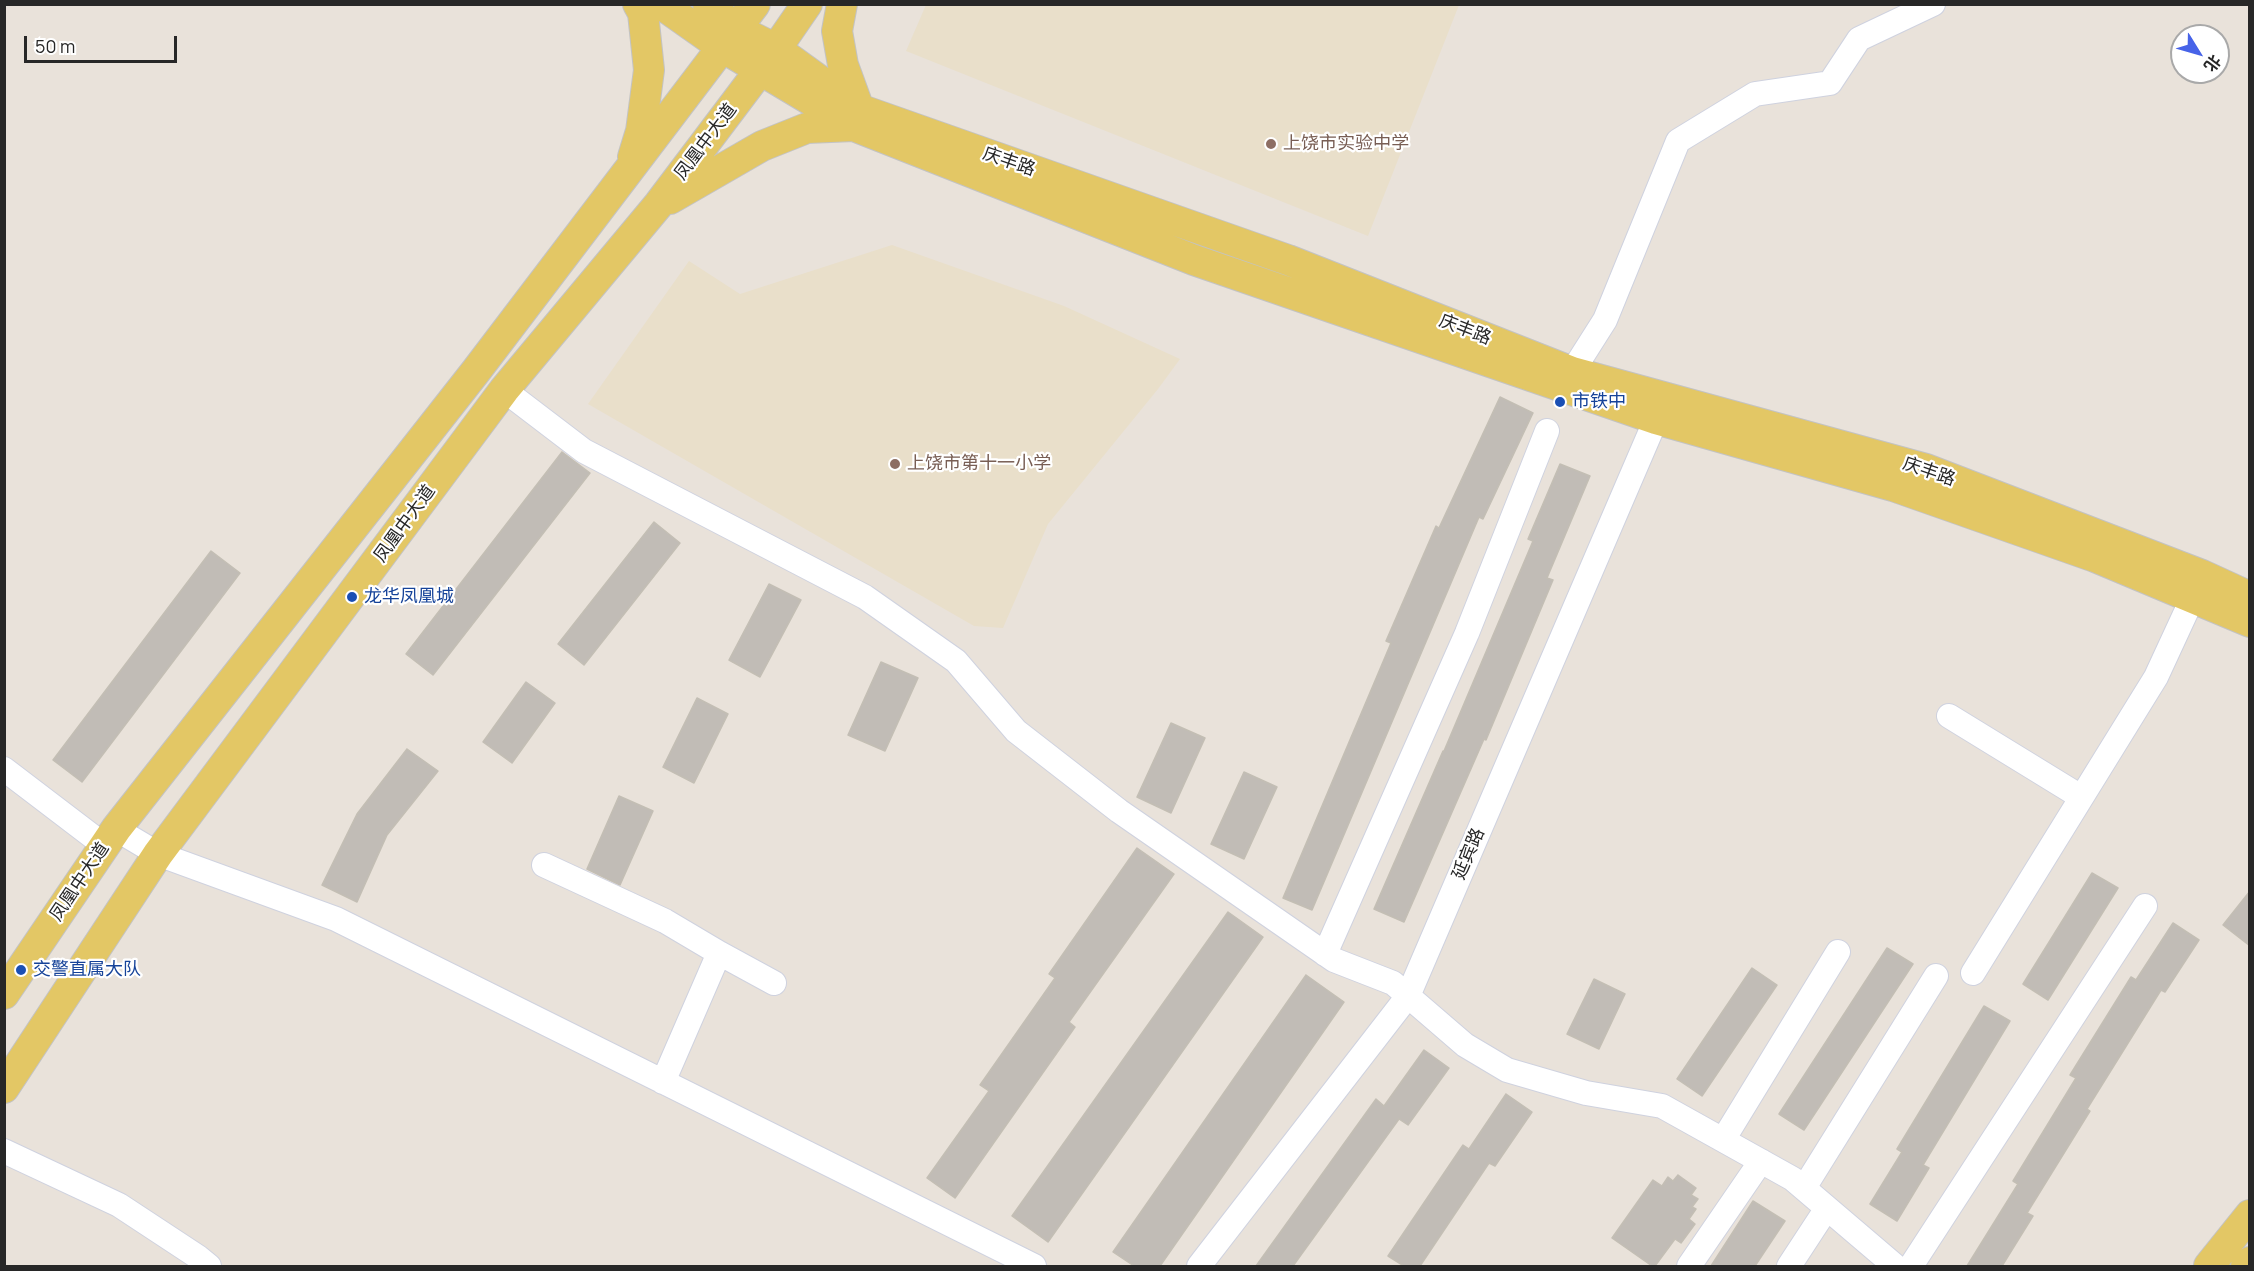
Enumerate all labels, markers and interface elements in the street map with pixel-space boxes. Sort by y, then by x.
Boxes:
scale bar [27,24,180,62]
north arrow [2170,24,2230,84]
text: 50 m [35,34,75,58]
text: 北 [2199,51,2226,77]
street label: 凤凰中大道 [670,100,742,184]
place label: 上饶市实验中学 [1283,133,1409,155]
marker: 上饶市实验中学 [1264,137,1278,151]
street label: 庆丰路 [980,143,1038,181]
street label: 庆丰路 [1436,310,1494,350]
place label: 市铁中 [1572,391,1626,413]
marker: 市铁中 [1553,395,1567,409]
place label: 上饶市第十一小学 [907,453,1051,475]
street label: 庆丰路 [1900,453,1958,491]
marker: 上饶市第十一小学 [888,457,902,471]
street label: 凤凰中大道 [370,481,440,567]
place label: 龙华凤凰城 [364,586,454,608]
marker: 龙华凤凰城 [345,590,359,604]
street label: 延宾路 [1449,825,1489,883]
street label: 凤凰中大道 [46,839,114,925]
place label: 交警直属大队 [33,959,141,981]
marker: 交警直属大队 [14,963,28,977]

